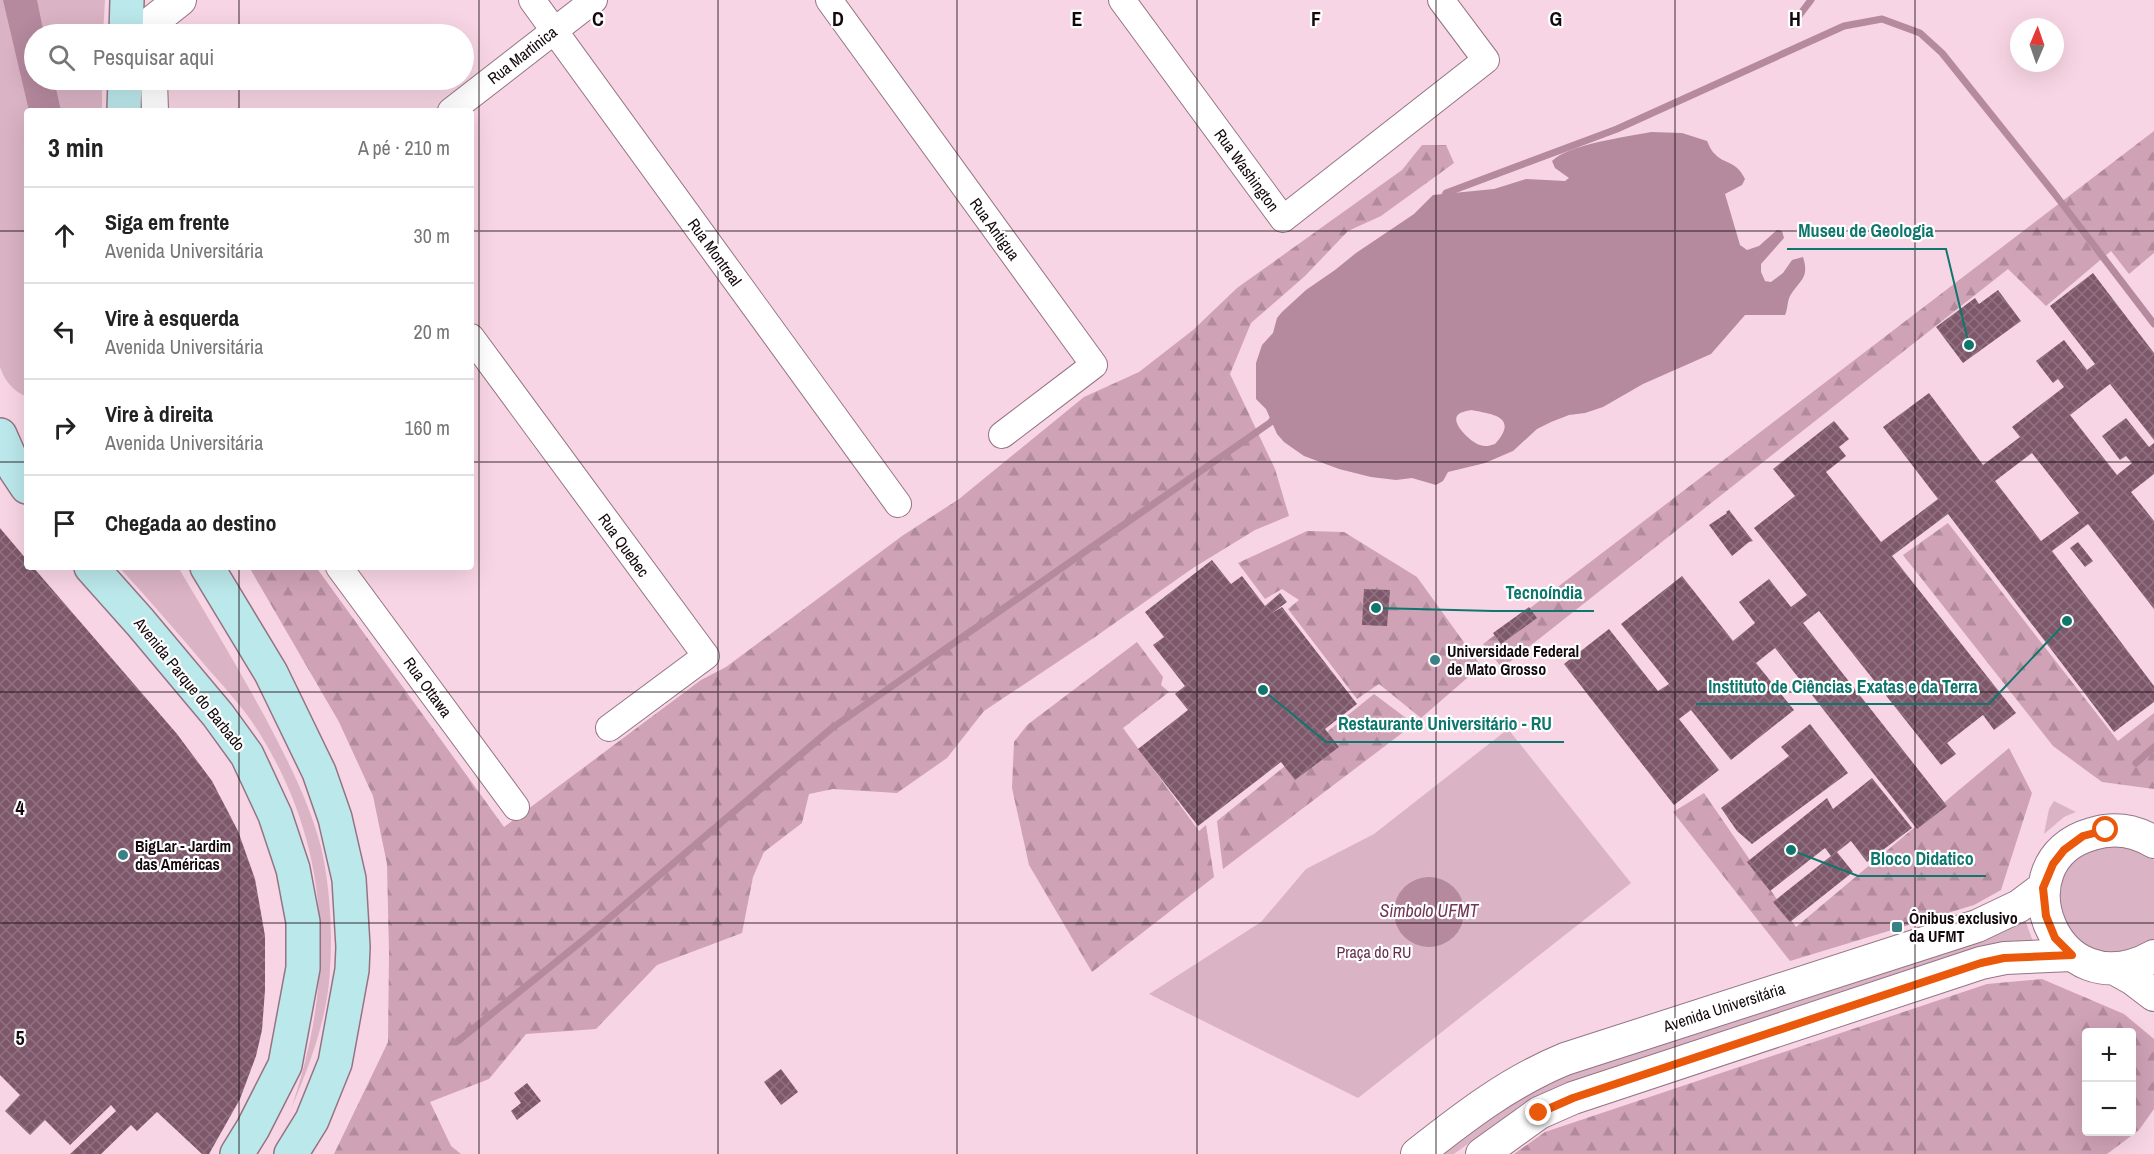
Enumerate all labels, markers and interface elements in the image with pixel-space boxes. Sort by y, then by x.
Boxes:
text: C [592,5,604,32]
text: D [832,5,844,32]
text: E [1072,5,1083,32]
text: F [1311,5,1321,32]
text: G [1550,5,1562,32]
text: H [1789,5,1801,32]
north arrow [2010,18,2064,72]
street label: Rua Martinica [483,21,562,89]
search box [24,24,474,90]
icon: search [45,41,78,74]
text: Pesquisar aqui [93,42,214,72]
street label: Rua Washington [1210,124,1284,216]
text: 3 min [48,130,104,165]
text: A pé · 210 m [358,134,450,161]
street label: Rua Antigua [965,193,1026,265]
text: Siga em frente [105,207,229,237]
callout: Museu de Geologia [1787,213,1946,249]
street label: Rua Montreal [683,214,747,290]
text: Museu de Geologia [1798,218,1934,243]
icon: ahead [48,219,81,252]
text: 30 m [414,222,450,249]
text: Avenida Universitária [105,237,263,264]
text: Vire à esquerda [105,303,239,333]
icon: left [48,315,81,348]
text: 20 m [414,318,450,345]
text: Avenida Universitária [105,333,263,360]
text: Vire à direita [105,399,213,429]
icon: right [48,411,81,444]
text: 160 m [404,414,450,441]
text: Avenida Universitária [105,429,263,456]
icon: arrive [48,507,81,540]
text: Chegada ao destino [105,508,276,538]
street label: Rua Quebec [593,509,655,582]
callout: Tecnoíndia [1493,575,1594,611]
text: Tecnoíndia [1506,580,1583,605]
street label: Avenida Parque do Barbado [129,612,251,755]
place label: Universidade Federal de Mato Grosso [1447,640,1579,680]
street label: Rua Ottawa [399,653,458,722]
marker: Universidade Federal de Mato Grosso [1428,653,1442,667]
callout: Instituto de Ciências Exatas e da Terra [1696,668,1989,704]
text: Instituto de Ciências Exatas e da Terra [1708,674,1979,699]
callout: Restaurante Universitário - RU [1326,706,1564,742]
text: Restaurante Universitário - RU [1338,711,1552,736]
text: 4 [15,794,25,821]
route start [2092,816,2118,842]
place label: BigLar - Jardim das Américas [135,835,231,875]
callout: Bloco Didatico [1858,840,1986,876]
text: Bloco Didatico [1870,846,1974,871]
marker: BigLar - Jardim das Américas [116,848,130,862]
water label: Simbolo UFMT [1379,898,1480,923]
place label: Ônibus exclusivo da UFMT [1909,907,2018,947]
marker: Ônibus exclusivo da UFMT [1890,920,1904,934]
park label: Praça do RU [1336,941,1412,963]
street label: Avenida Universitária [1659,977,1788,1037]
text: 5 [15,1024,25,1051]
map controls [2082,1028,2136,1136]
button: + [2082,1028,2136,1082]
button: − [2082,1082,2136,1136]
route end [1525,1099,1551,1125]

